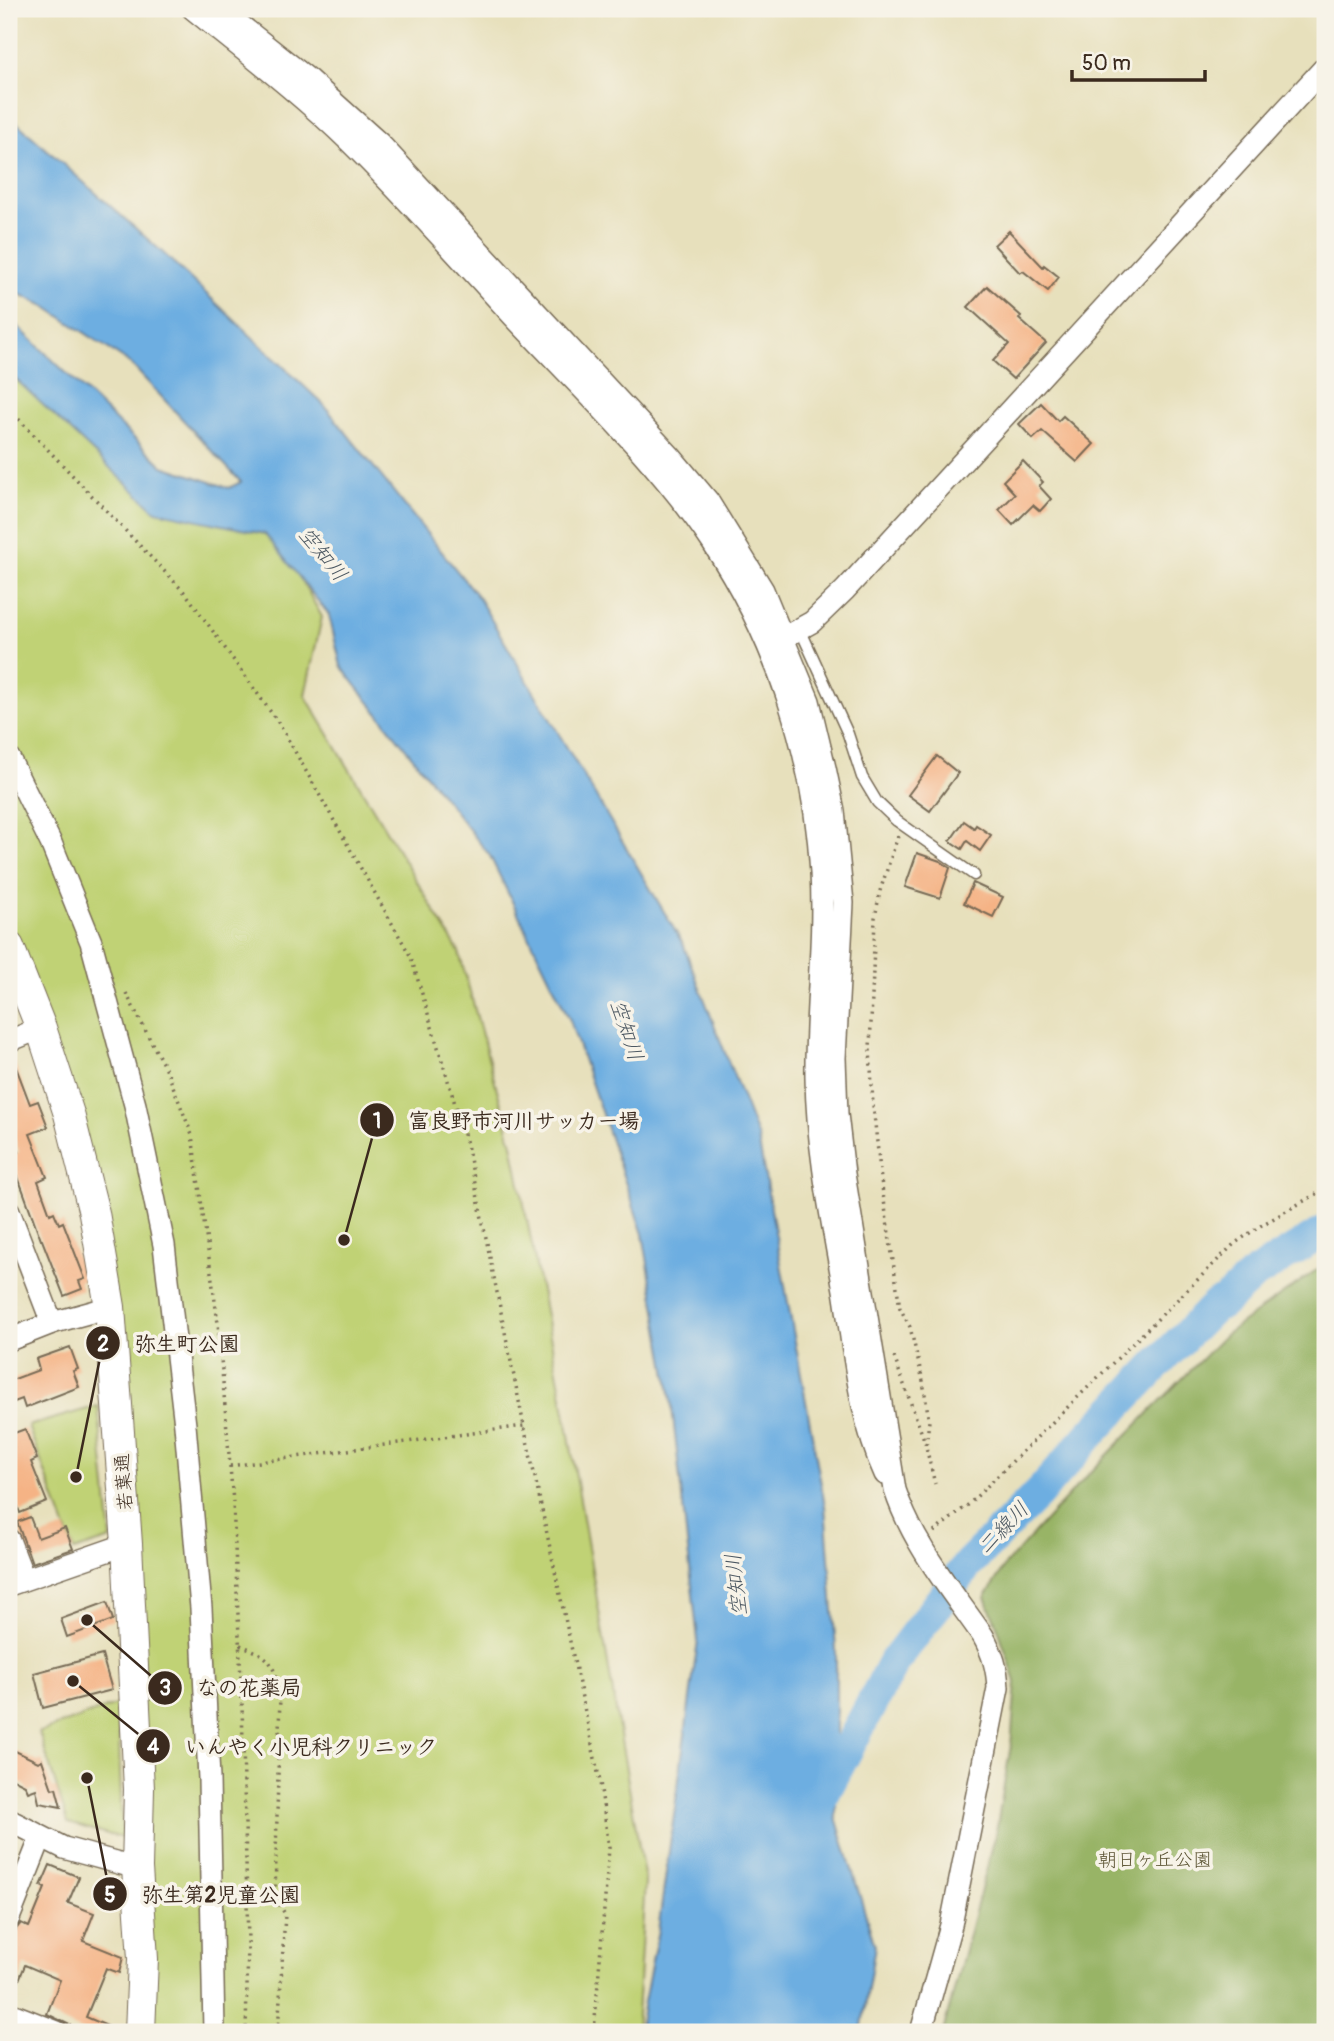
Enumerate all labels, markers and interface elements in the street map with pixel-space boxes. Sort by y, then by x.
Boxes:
scale bar [1072,38,1204,82]
text: 50 m [1082,50,1131,77]
water label: 空知川 [292,521,353,587]
water label: 空知川 [604,996,649,1064]
callout: 富良野市河川サッカー場 [360,1099,654,1141]
text: 1 [373,1108,381,1135]
text: 富良野市河川サッカー場 [409,1108,640,1135]
callout: 弥生町公園 [86,1322,254,1364]
text: 2 [97,1331,109,1358]
text: 弥生町公園 [135,1331,240,1358]
street label: 若葉通 [110,1453,138,1511]
water label: 二線川 [972,1496,1035,1560]
water label: 空知川 [720,1552,753,1618]
callout: なの花薬局 [148,1667,316,1709]
text: 3 [159,1675,171,1702]
text: なの花薬局 [197,1675,302,1702]
callout: いんやく小児科クリニック [136,1725,451,1767]
text: 4 [147,1734,160,1761]
text: いんやく小児科クリニック [185,1734,437,1761]
park label: 朝日ヶ丘公園 [1098,1848,1212,1872]
callout: 弥生第2児童公園 [92,1873,314,1915]
text: 5 [104,1882,116,1909]
text: 弥生第2児童公園 [142,1882,300,1909]

